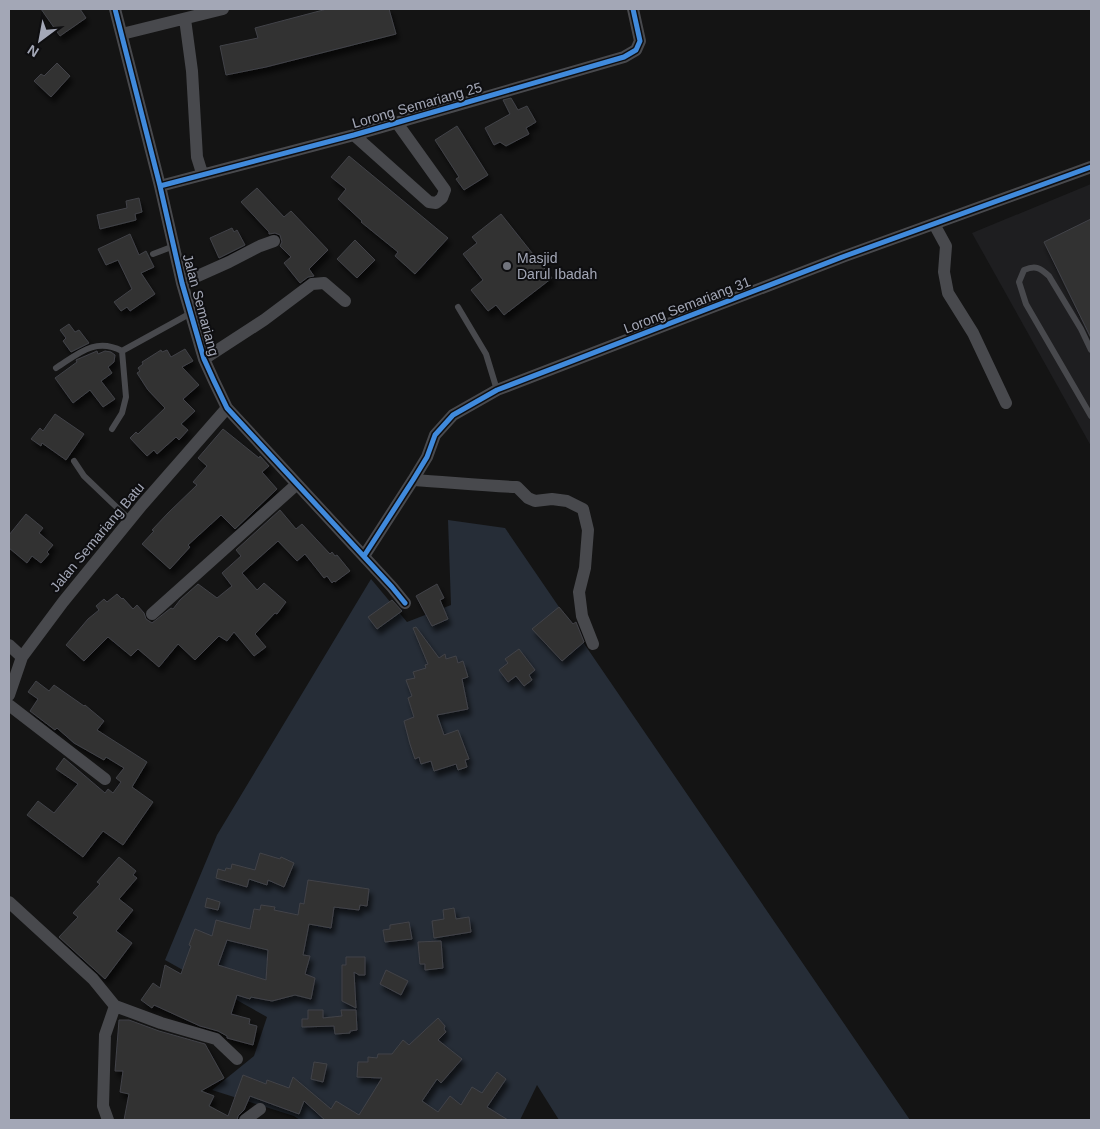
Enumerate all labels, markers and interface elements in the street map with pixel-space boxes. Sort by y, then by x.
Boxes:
north arrow [15,15,65,65]
text: N [25,42,42,60]
street label: Lorong Semariang 25 [350,79,484,131]
place label: Masjid Darul Ibadah [517,250,597,282]
street label: Jalan Semariang [180,252,222,358]
marker: Masjid Darul Ibadah [501,260,513,272]
street label: Lorong Semariang 31 [621,273,753,337]
street label: Jalan Semariang Batu [47,479,147,595]

